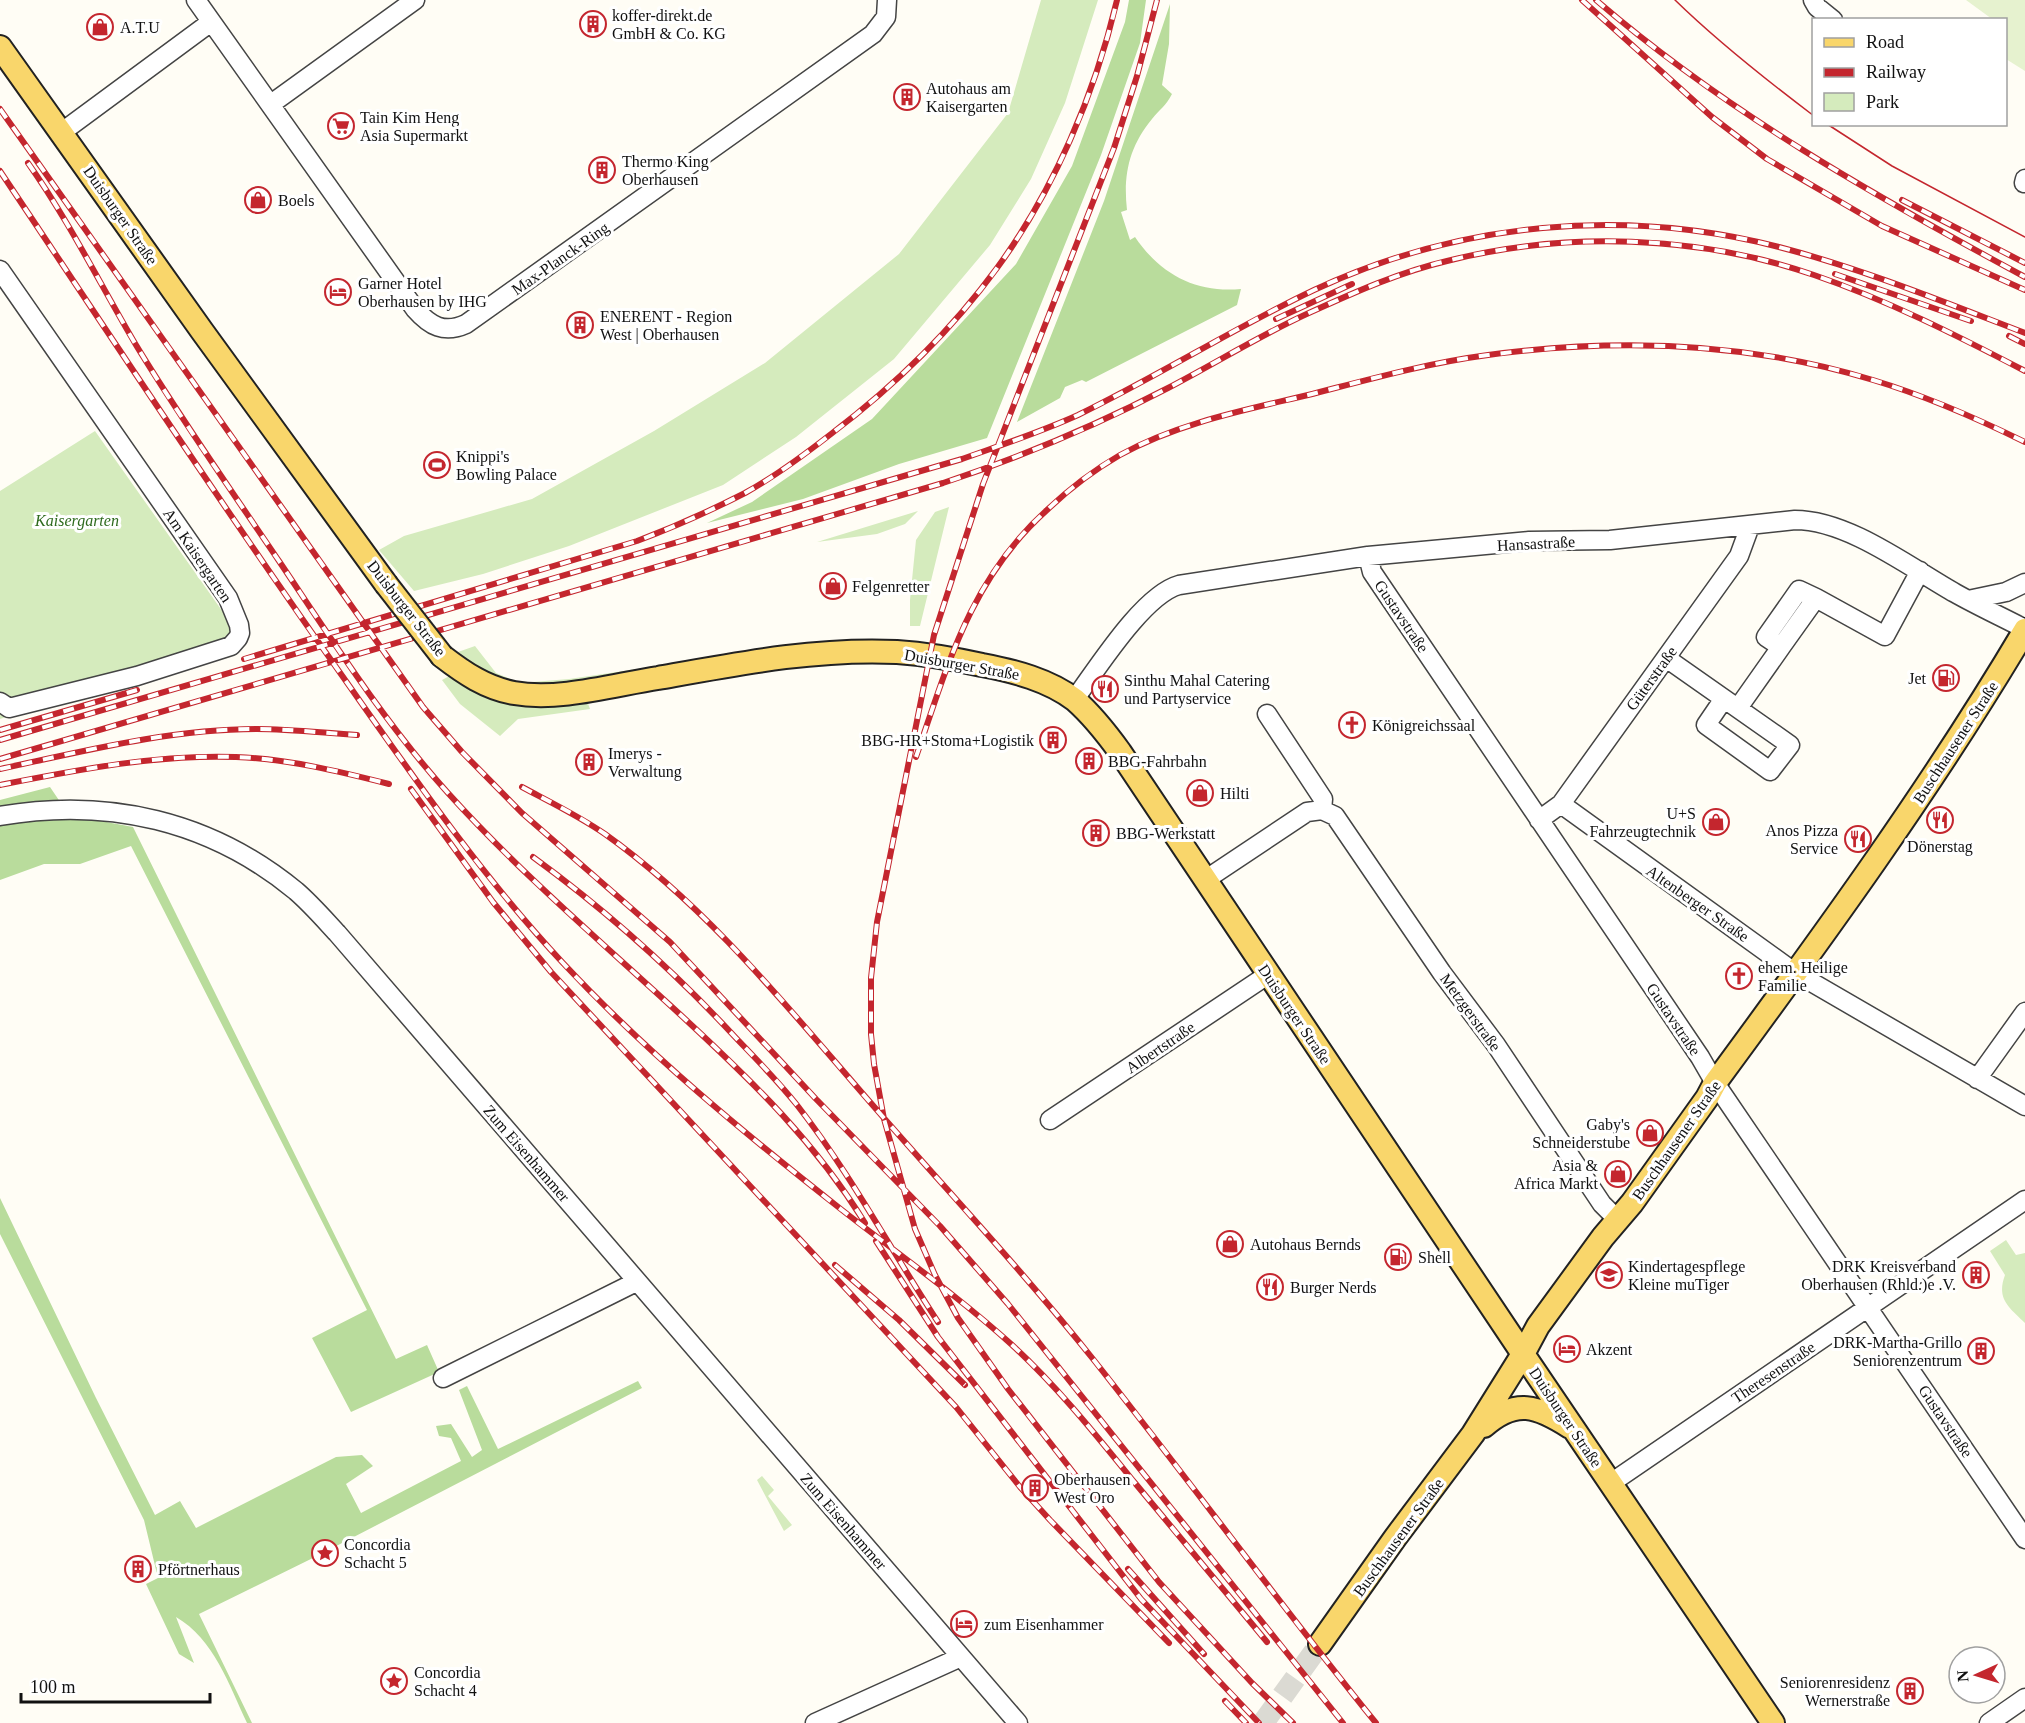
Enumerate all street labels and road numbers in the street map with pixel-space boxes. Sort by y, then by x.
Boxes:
street label: Duisburger Straße [79,163,161,268]
street label: Max-Planck-Ring [508,219,613,299]
street label: Am Kaisergarten [159,505,235,606]
street label: Hansastraße [1497,533,1576,554]
street label: Duisburger Straße [363,557,449,660]
street label: Gustavstraße [1371,577,1432,656]
street label: Güterstraße [1623,643,1680,713]
street label: Duisburger Straße [903,646,1021,684]
street label: Buschhausener Straße [1910,678,2001,806]
street label: Altenberger Straße [1643,862,1752,946]
street label: Duisburger Straße [1254,961,1334,1068]
street label: Metzgerstraße [1436,970,1504,1055]
street label: Gustavstraße [1643,980,1704,1059]
street label: Albertstraße [1123,1018,1198,1077]
street label: Buschhausener Straße [1629,1077,1724,1203]
street label: Zum Eisenhammer [480,1102,574,1206]
street label: Theresenstraße [1728,1338,1818,1407]
street label: Duisburger Straße [1525,1364,1605,1471]
street label: Gustavstraße [1915,1382,1976,1461]
street label: Zum Eisenhammer [797,1470,891,1574]
street label: Buschhausener Straße [1350,1475,1447,1600]

